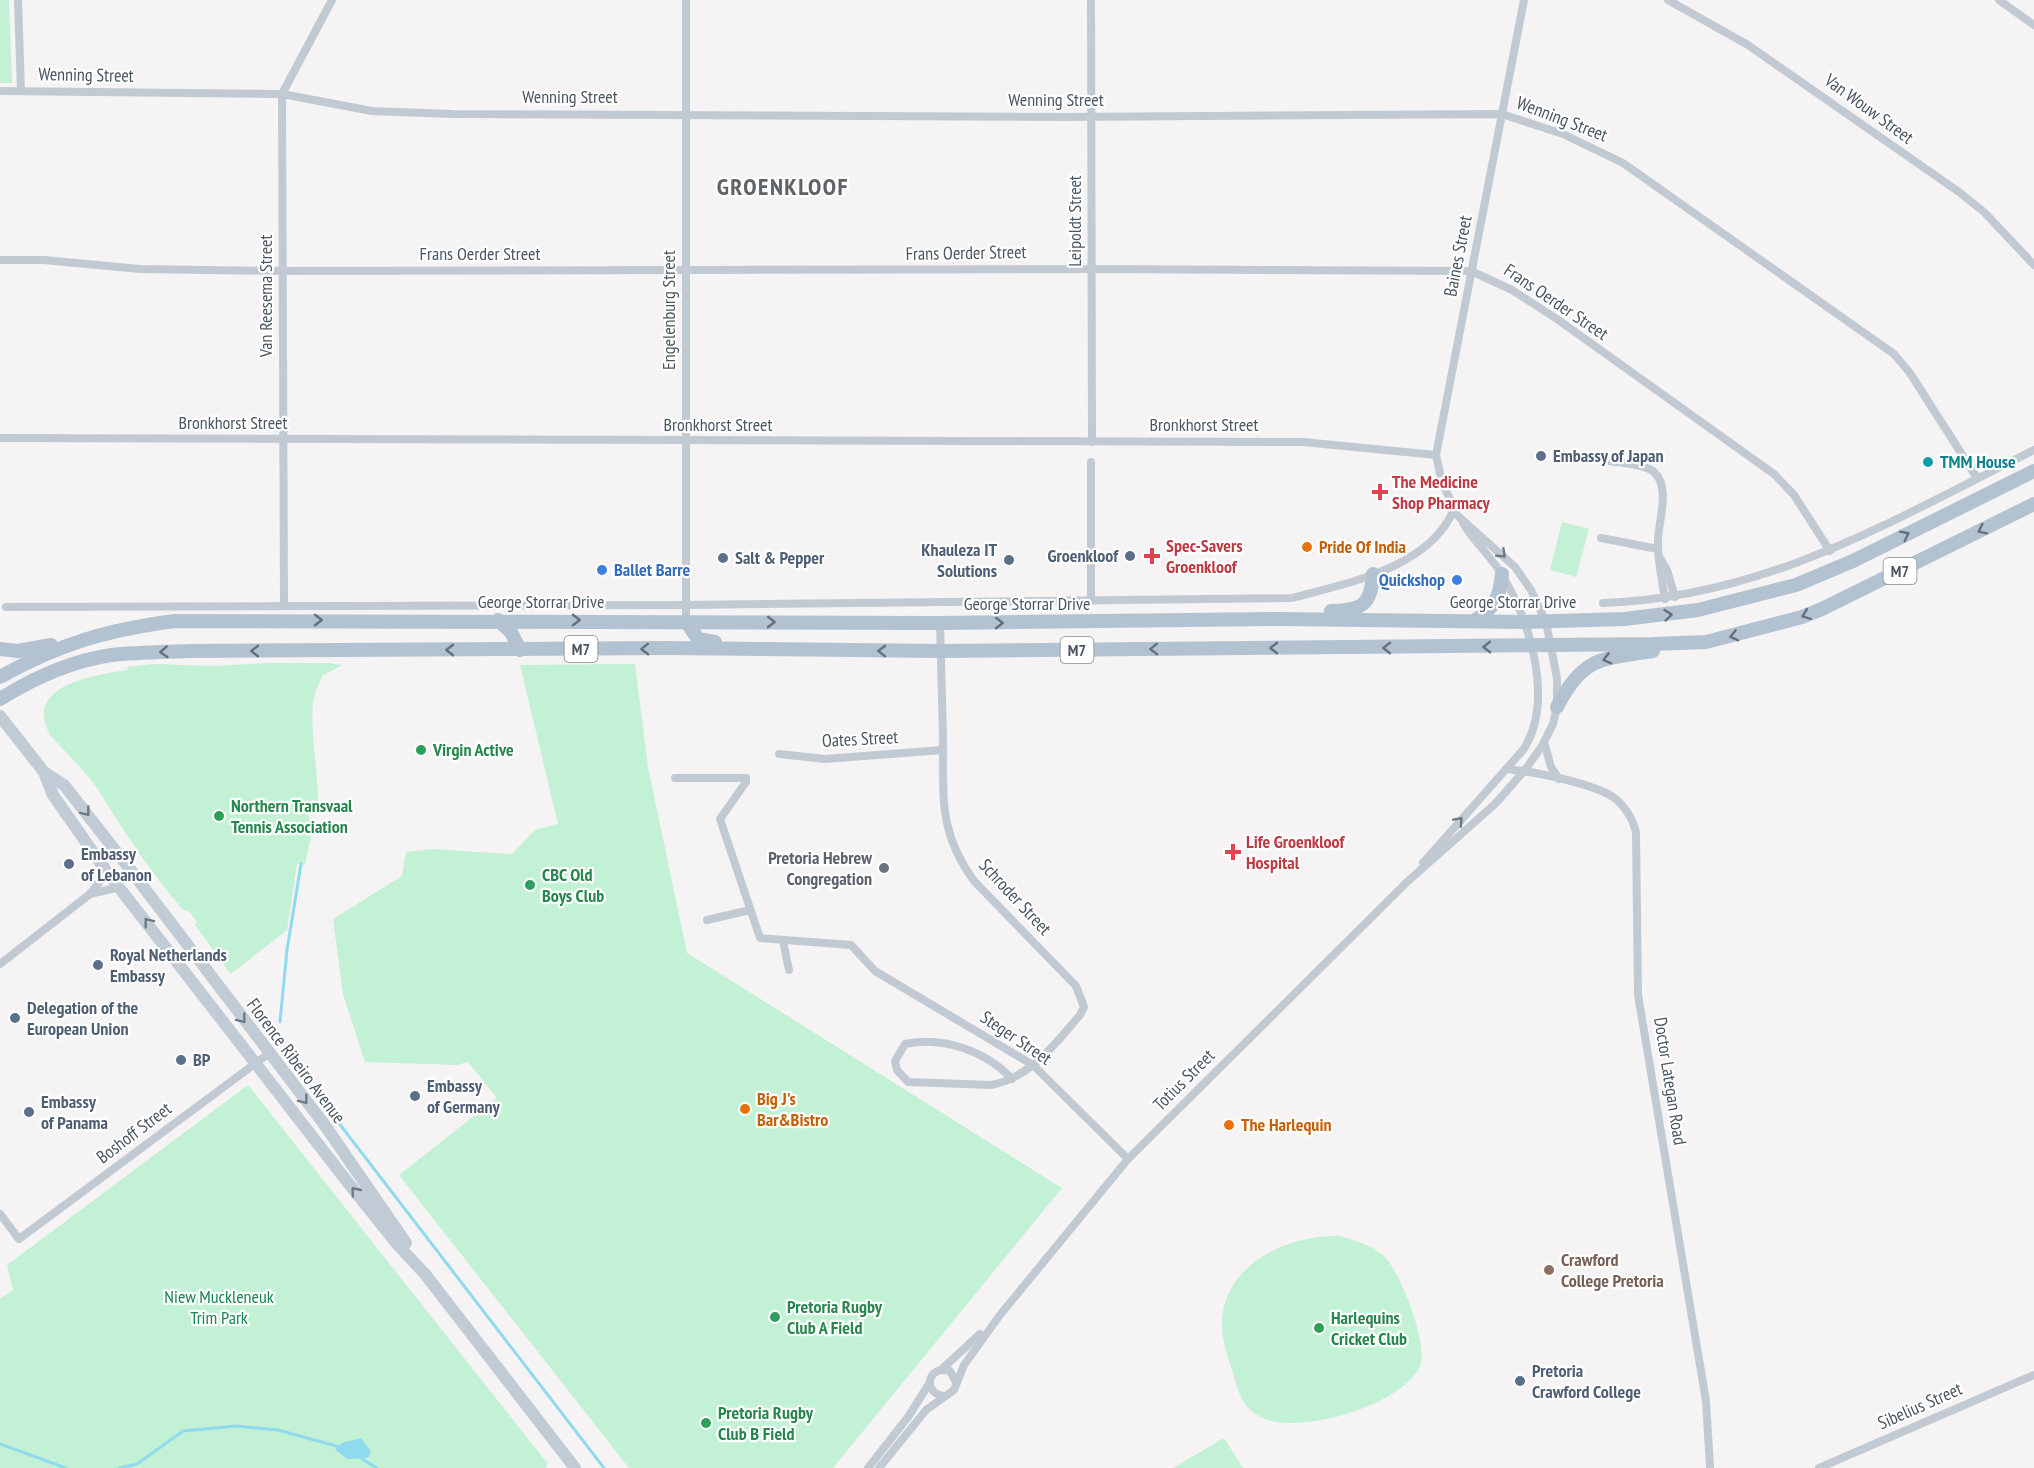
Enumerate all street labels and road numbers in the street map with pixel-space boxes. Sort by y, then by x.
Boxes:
street label: Wenning Street [38,62,134,87]
street label: Van Wouw Street [1819,68,1918,149]
street label: Wenning Street [522,85,618,108]
street label: Wenning Street [1008,88,1104,111]
street label: Wenning Street [1514,91,1611,146]
street label: Leipoldt Street [1063,175,1086,267]
street label: Baines Street [1438,213,1477,298]
street label: Van Reesema Street [254,235,277,358]
street label: Frans Oerder Street [905,240,1027,265]
street label: Frans Oerder Street [420,242,540,265]
street label: Engelenburg Street [657,250,680,370]
street label: Frans Oerder Street [1500,258,1613,345]
street label: Bronkhorst Street [179,411,287,434]
street label: Bronkhorst Street [664,413,772,436]
street label: Bronkhorst Street [1150,413,1258,436]
road number: M7 [1884,558,1916,584]
street label: George Storrar Drive [478,590,604,613]
street label: George Storrar Drive [1450,590,1576,613]
street label: George Storrar Drive [964,592,1090,615]
road number: M7 [564,636,598,662]
road number: M7 [1060,637,1094,663]
street label: Oates Street [821,725,899,752]
street label: Schroder Street [974,854,1057,940]
street label: Florence Ribeiro Avenue [242,994,351,1128]
street label: Steger Street [976,1005,1056,1070]
street label: Doctor Lategan Road [1649,1015,1692,1146]
street label: Totius Street [1148,1044,1219,1115]
street label: Boshoff Street [92,1097,176,1168]
street label: Sibelius Street [1874,1377,1966,1434]

